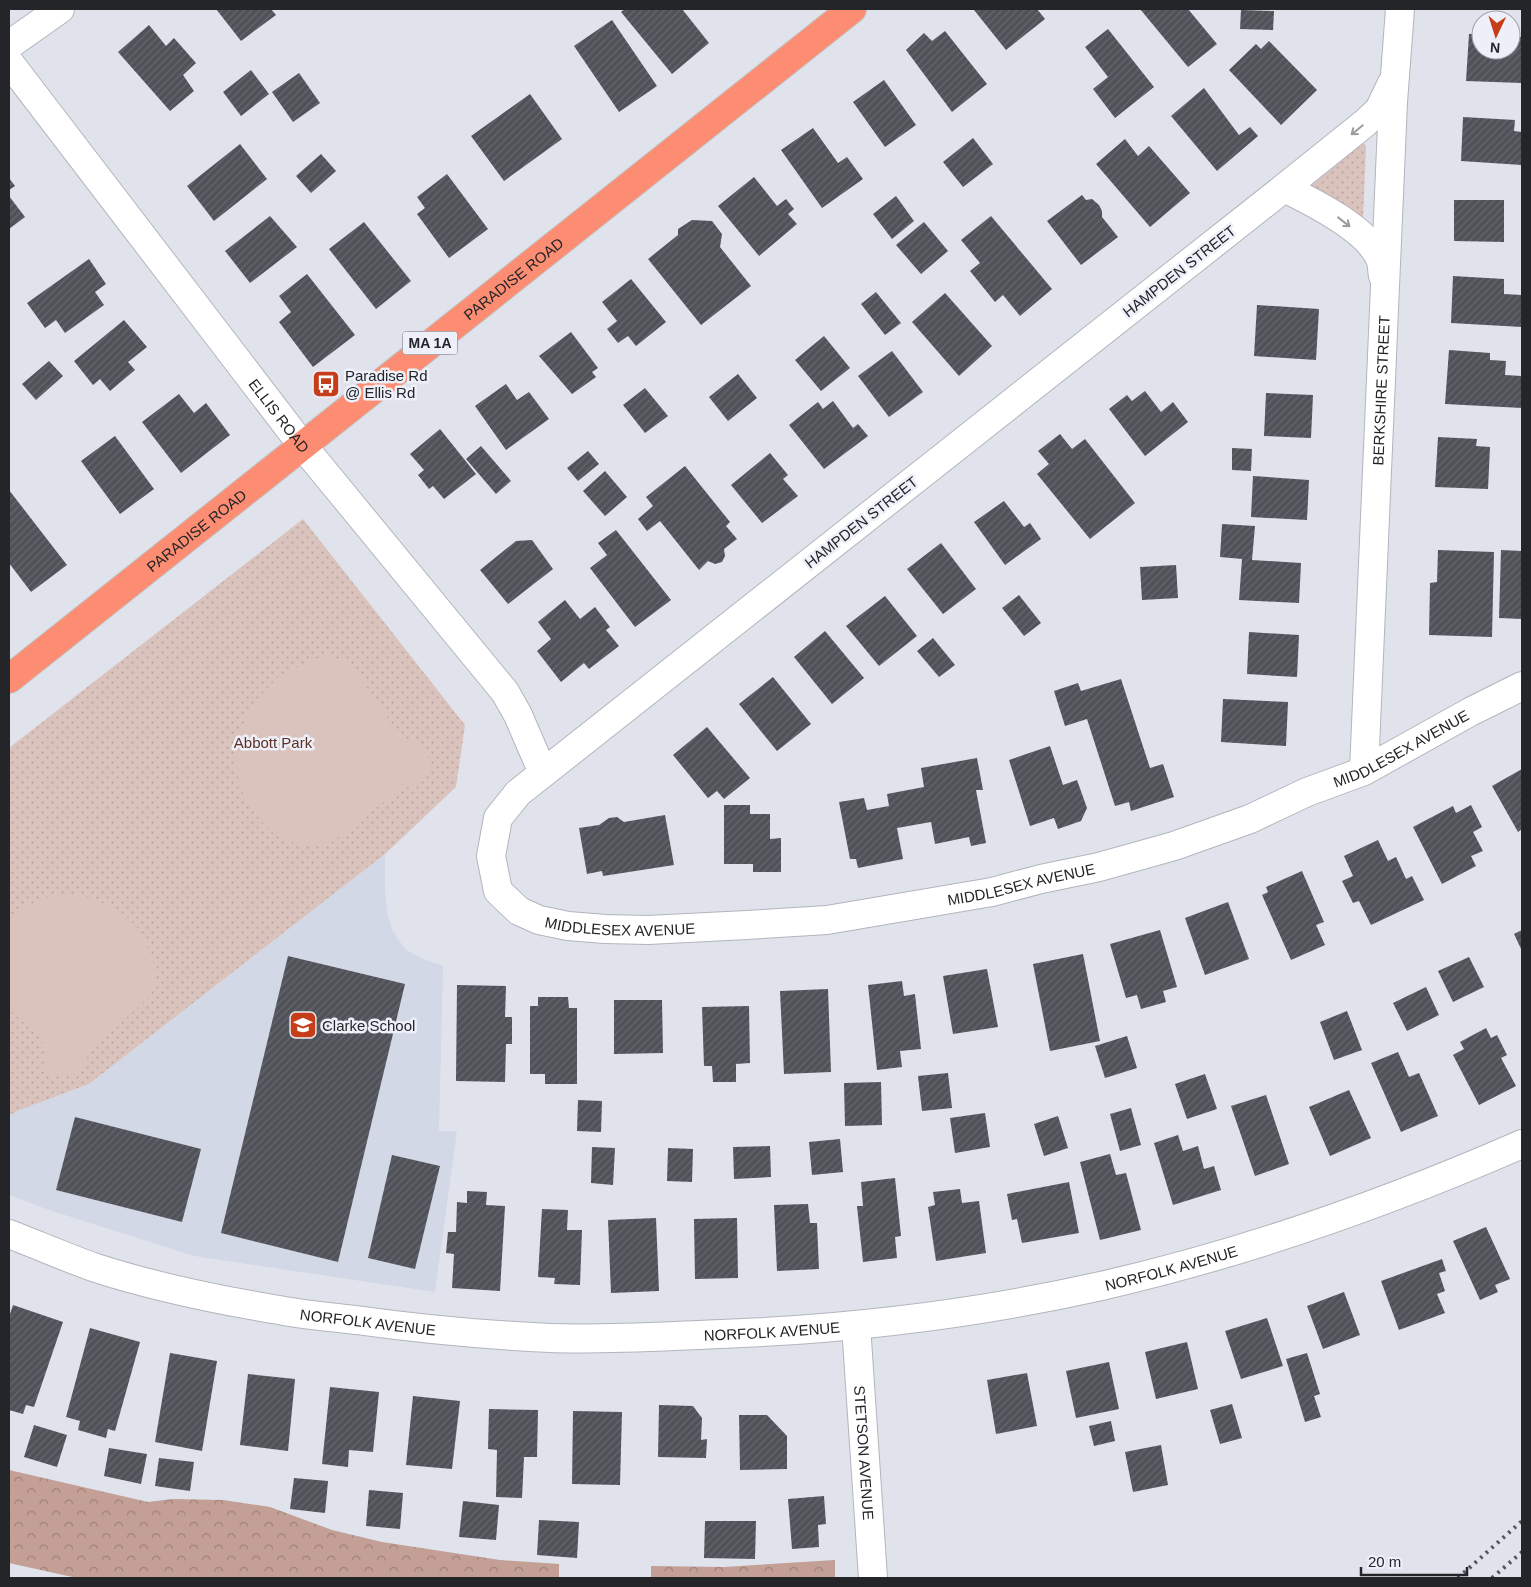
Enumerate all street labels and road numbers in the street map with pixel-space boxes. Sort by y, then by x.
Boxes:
street label: HAMPDEN STREET [1119,222,1239,320]
street label: PARADISE ROAD [460,233,566,323]
street label: BERKSHIRE STREET [1369,315,1392,466]
road number: MA 1A [402,332,458,354]
street label: ELLIS ROAD [246,375,313,456]
street label: HAMPDEN STREET [801,473,921,571]
street label: PARADISE ROAD [143,485,249,575]
street label: MIDDLESEX AVENUE [1331,706,1472,790]
street label: MIDDLESEX AVENUE [946,860,1096,908]
street label: MIDDLESEX AVENUE [543,913,696,939]
street label: NORFOLK AVENUE [1103,1242,1239,1293]
street label: NORFOLK AVENUE [299,1305,437,1338]
street label: NORFOLK AVENUE [703,1318,841,1343]
street label: STETSON AVENUE [852,1385,878,1521]

